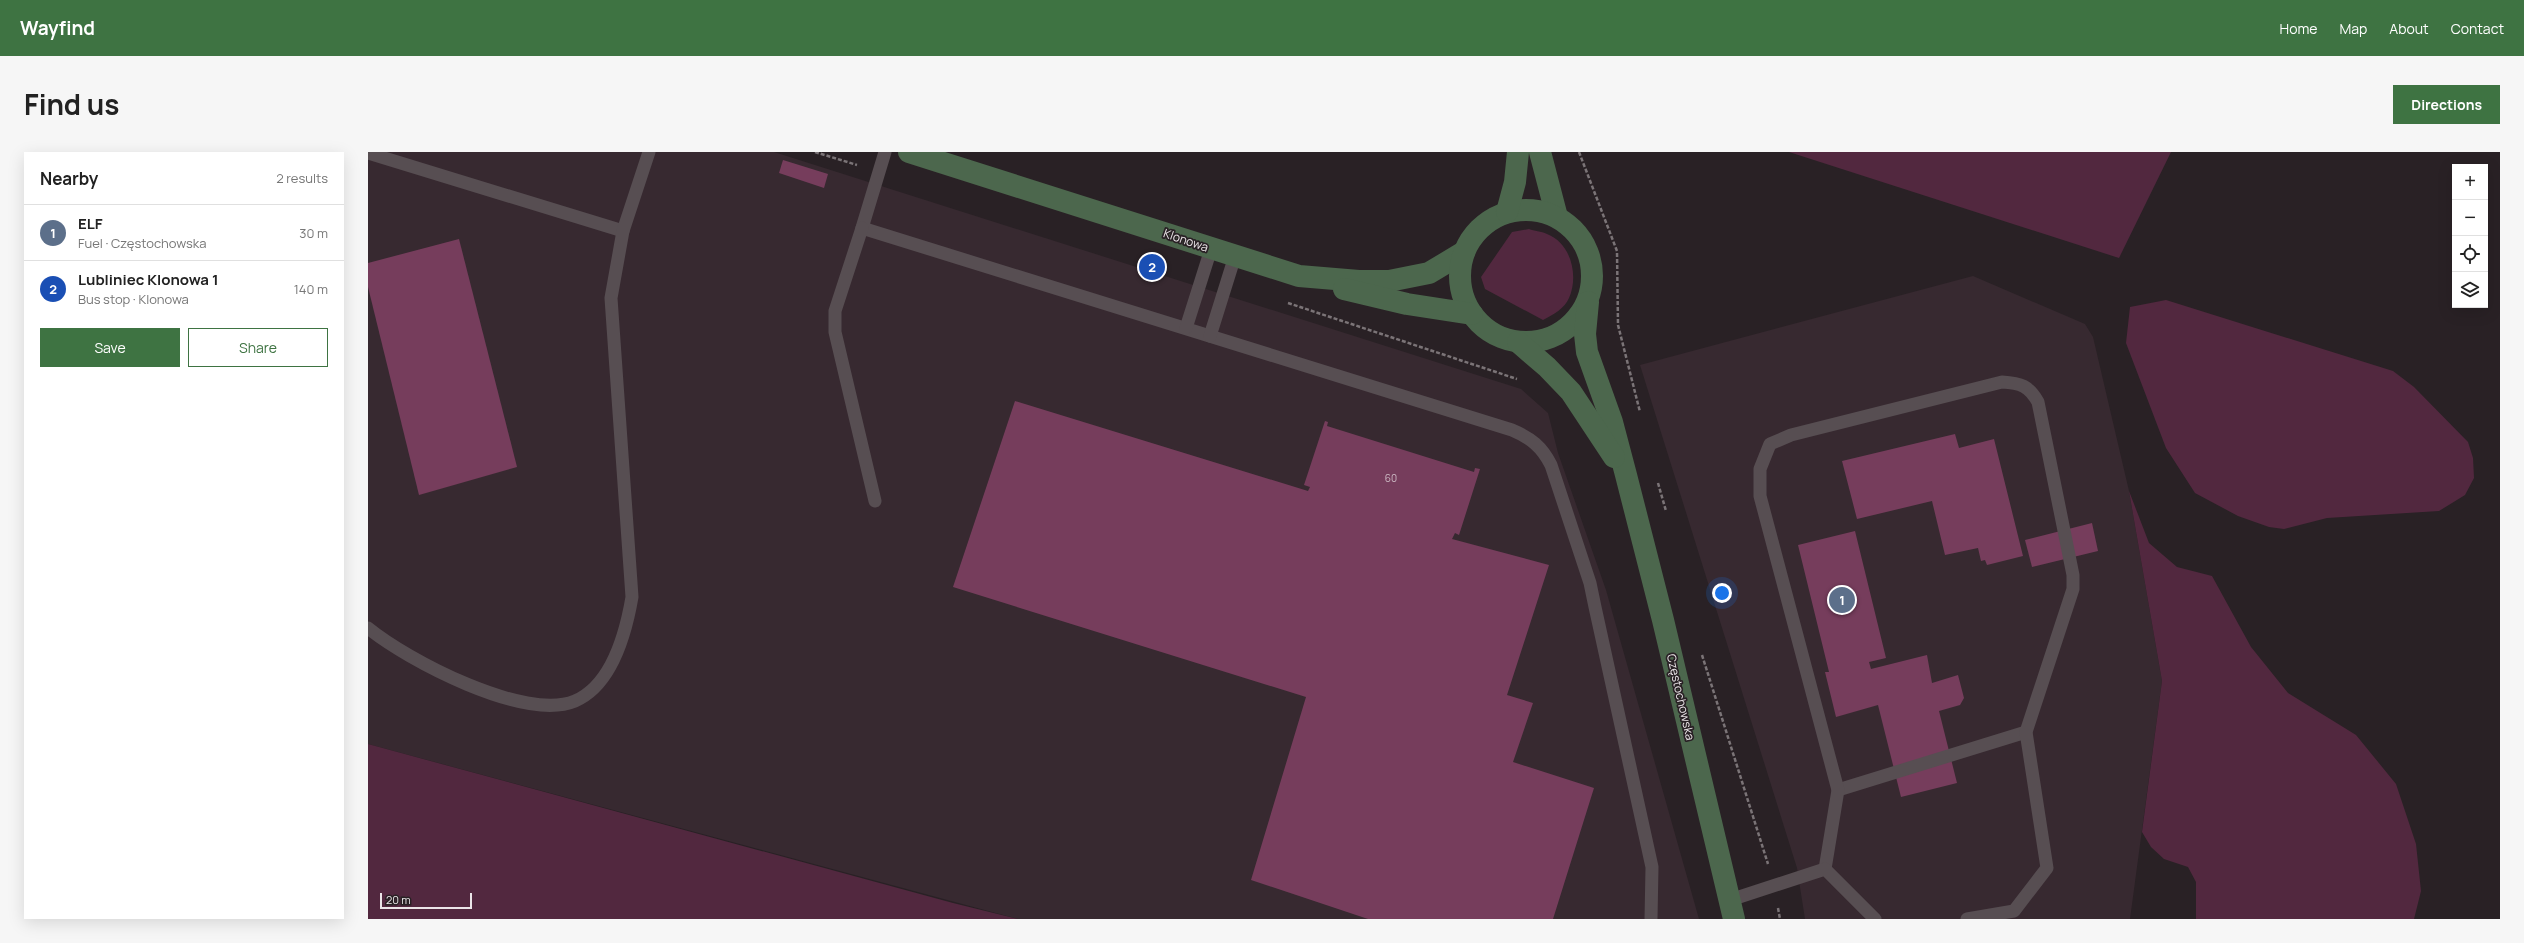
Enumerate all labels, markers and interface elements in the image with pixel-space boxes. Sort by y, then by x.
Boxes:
text: Wayfind [20,15,95,41]
text: Home [2280,19,2317,38]
text: Map [2339,19,2367,38]
text: About [2389,19,2429,38]
text: Contact [2451,19,2504,38]
text: Find us [24,85,119,123]
button: Directions [2393,85,2500,124]
map controls [2452,164,2488,308]
button: + [2452,164,2488,200]
text: Nearby [40,167,98,190]
text: 2 results [276,169,328,187]
button: − [2452,200,2488,236]
text: ELF [78,213,103,234]
text: 1 [50,224,56,242]
text: 30 m [299,224,328,242]
street label: Klonowa [1161,224,1211,256]
text: Fuel · Częstochowska [78,234,206,252]
button: locate [2452,236,2488,272]
pin: 2 [1139,252,1165,282]
text: Lubliniec Klonowa 1 [78,269,219,290]
button: layers [2452,272,2488,308]
text: 2 [49,280,57,298]
text: 140 m [294,280,328,298]
text: Bus stop · Klonowa [78,290,189,308]
button: Save [40,328,180,367]
button: Share [188,328,328,367]
house number: 60 [1385,471,1397,485]
your location [1712,583,1732,603]
pin: 1 [1829,585,1855,615]
street label: Częstochowska [1663,652,1699,742]
scale bar [380,891,472,910]
text: 20 m [386,892,411,907]

